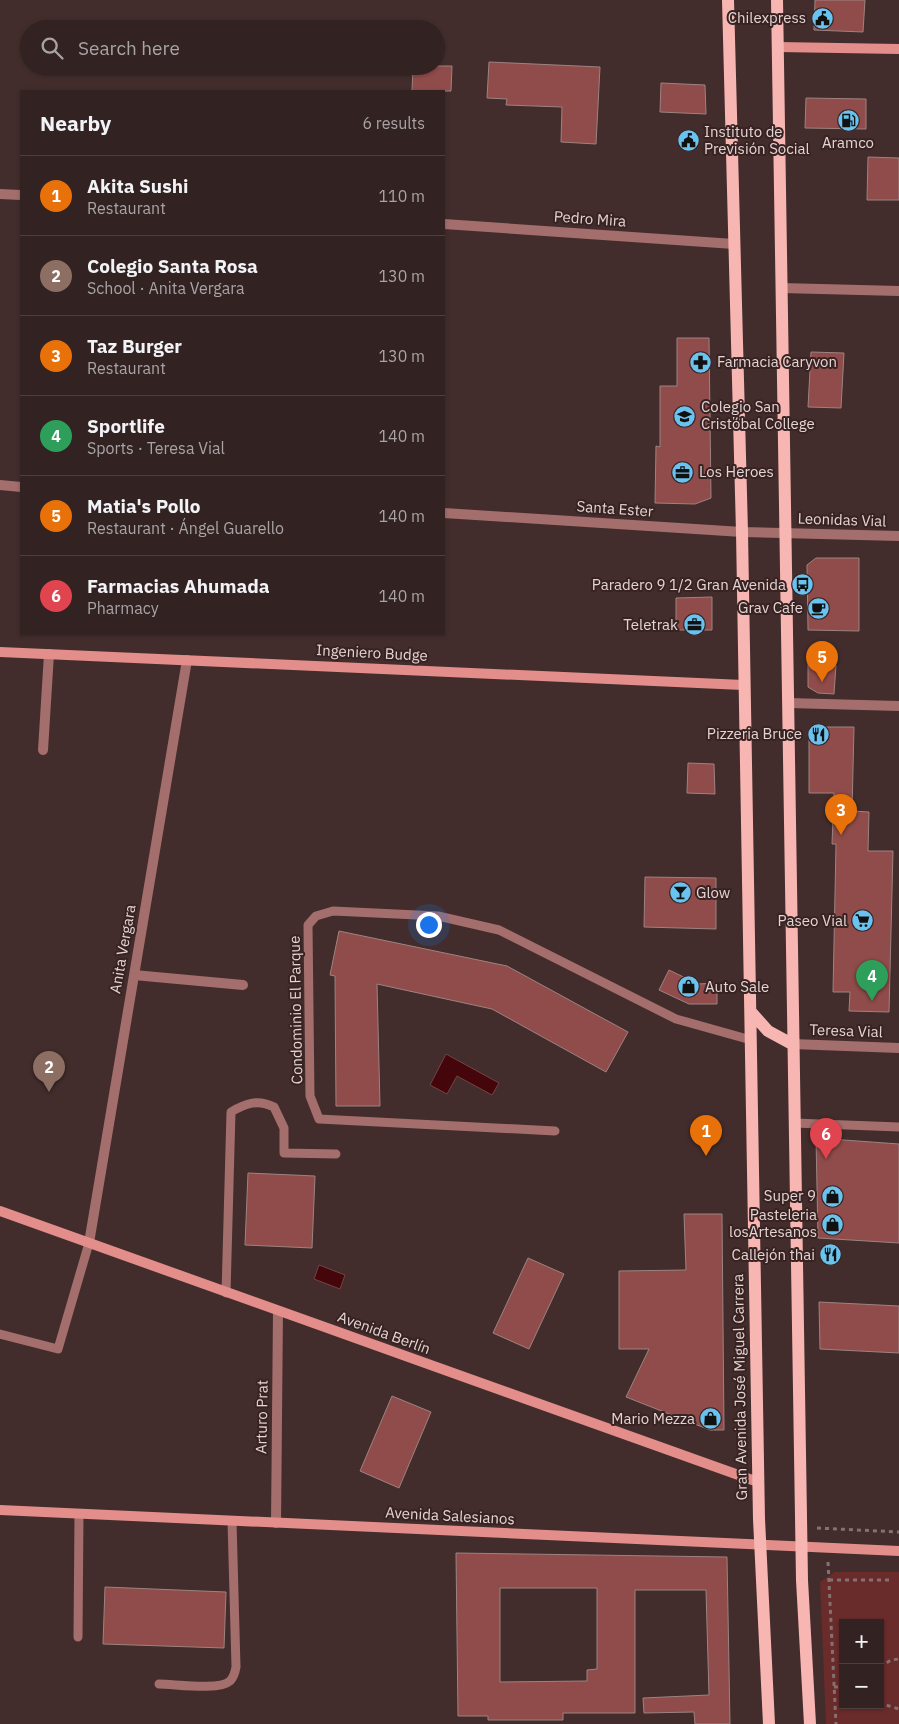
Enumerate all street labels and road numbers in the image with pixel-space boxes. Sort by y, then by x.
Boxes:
street label: Pedro Mira [553,206,627,231]
street label: Santa Ester [576,496,655,521]
street label: Leonidas Vial [797,508,887,531]
street label: Ingeniero Budge [316,640,428,665]
street label: Anita Vergara [105,903,140,995]
street label: Condominio El Parque [285,936,306,1084]
street label: Teresa Vial [809,1020,883,1041]
street label: Gran Avenida José Miguel Carrera [728,1274,751,1500]
street label: Avenida Berlín [335,1307,433,1358]
street label: Arturo Prat [251,1380,272,1454]
street label: Avenida Salesianos [385,1503,515,1528]

